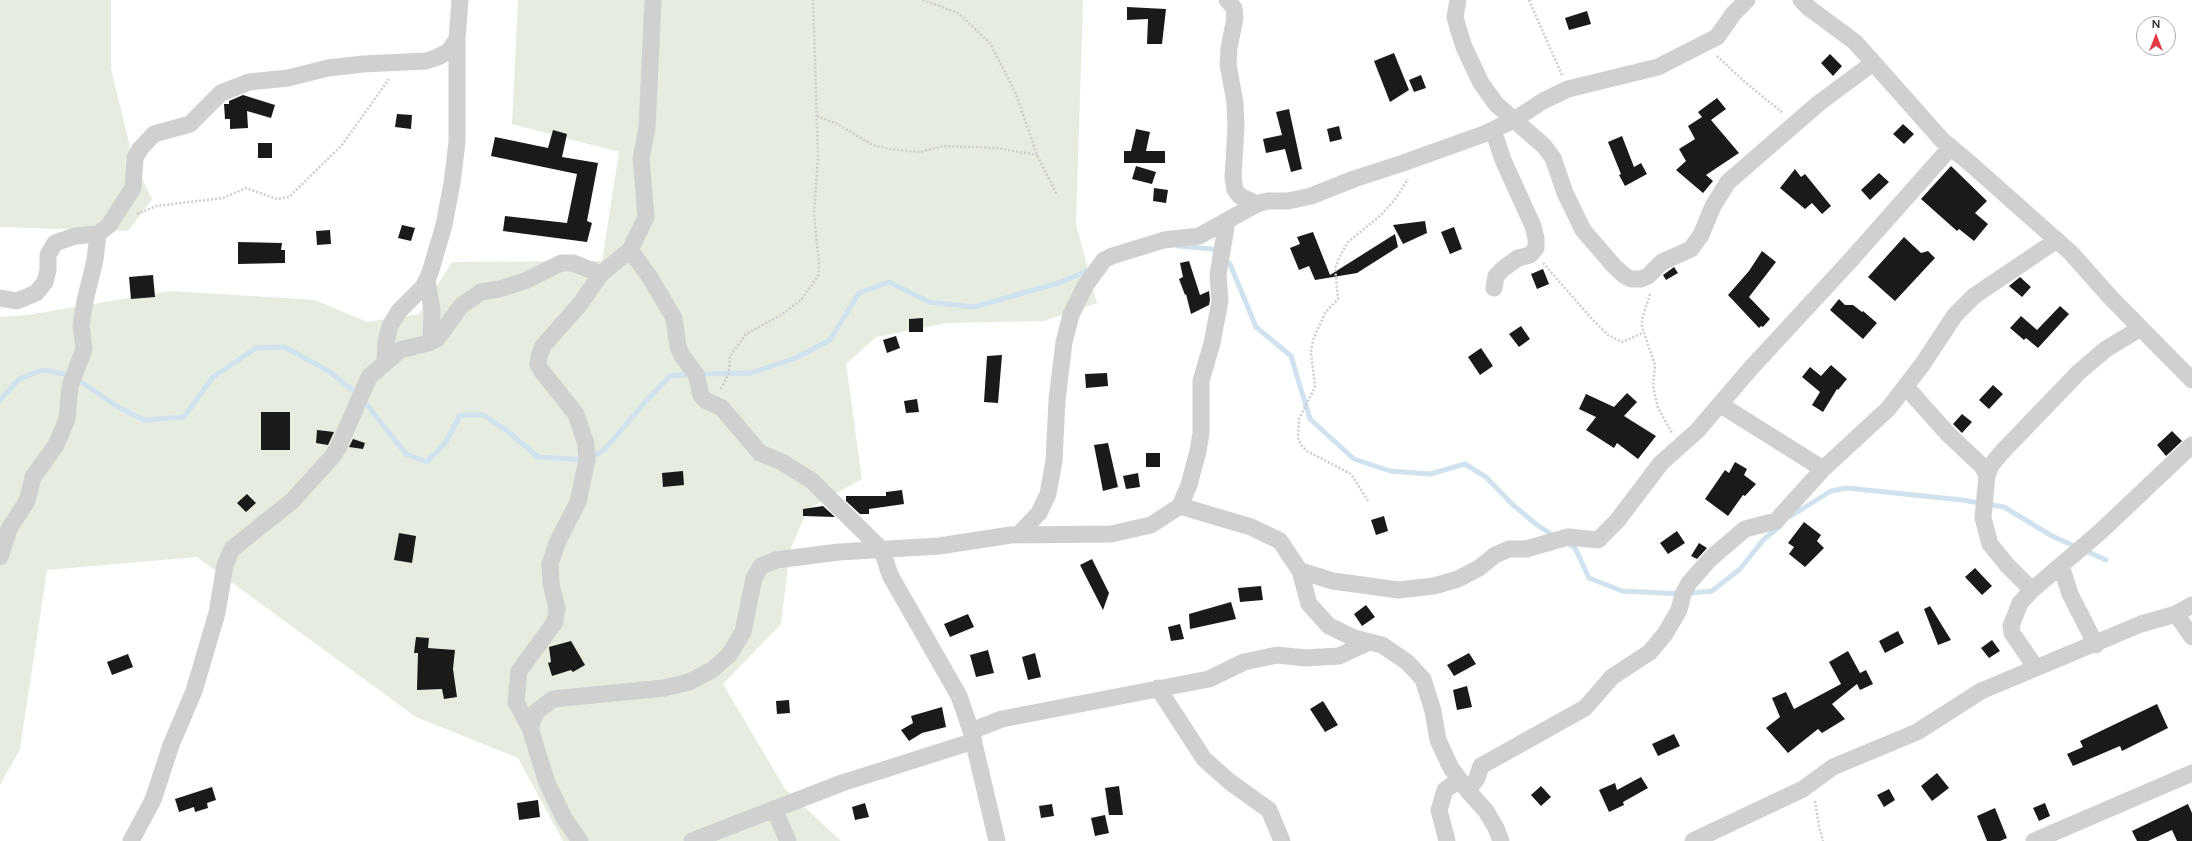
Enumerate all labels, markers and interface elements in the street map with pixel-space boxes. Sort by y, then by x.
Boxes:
north arrow [2136,16,2176,56]
text: N [2152,18,2160,31]

